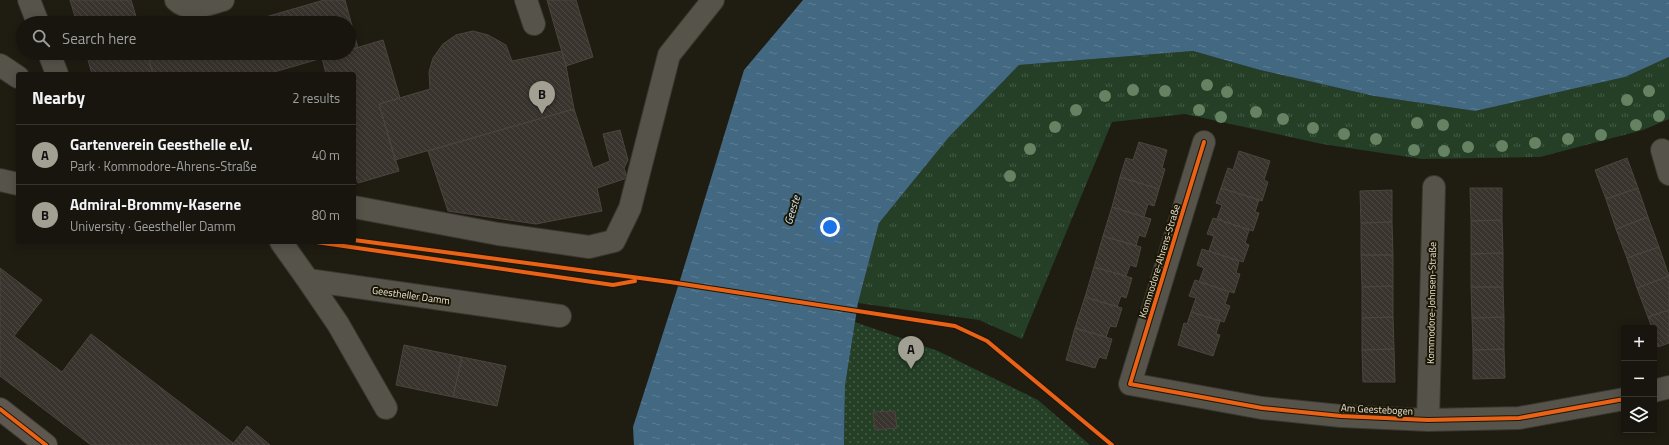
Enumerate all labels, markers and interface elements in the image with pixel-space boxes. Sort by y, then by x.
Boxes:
search box [16,16,356,60]
icon: search [30,27,52,49]
text: Search here [62,27,136,50]
pin: B [529,81,555,114]
text: Nearby [32,85,85,111]
text: 2 results [292,88,340,108]
text: Gartenverein Geesthelle e.V. [70,133,253,156]
text: A [41,145,49,165]
text: 40 m [312,145,340,165]
text: Park · Kommodore-Ahrens-Straße [70,156,257,176]
text: Admiral-Brommy-Kaserne [70,193,241,216]
water label: Geeste [780,193,804,227]
street label: Kommodore-Ahrens-Straße [1135,203,1184,320]
text: B [41,205,49,225]
text: 80 m [312,205,340,225]
text: University · Geestheller Damm [70,216,236,236]
your location [820,217,840,237]
street label: Kommodore-Johnsen-Straße [1423,242,1440,364]
street label: Geestheller Damm [371,283,451,308]
map controls [1621,325,1657,433]
button: + [1621,325,1657,361]
pin: A [898,336,924,369]
button: − [1621,361,1657,397]
button: layers [1621,397,1657,433]
street label: Am Geestebogen [1341,400,1413,419]

